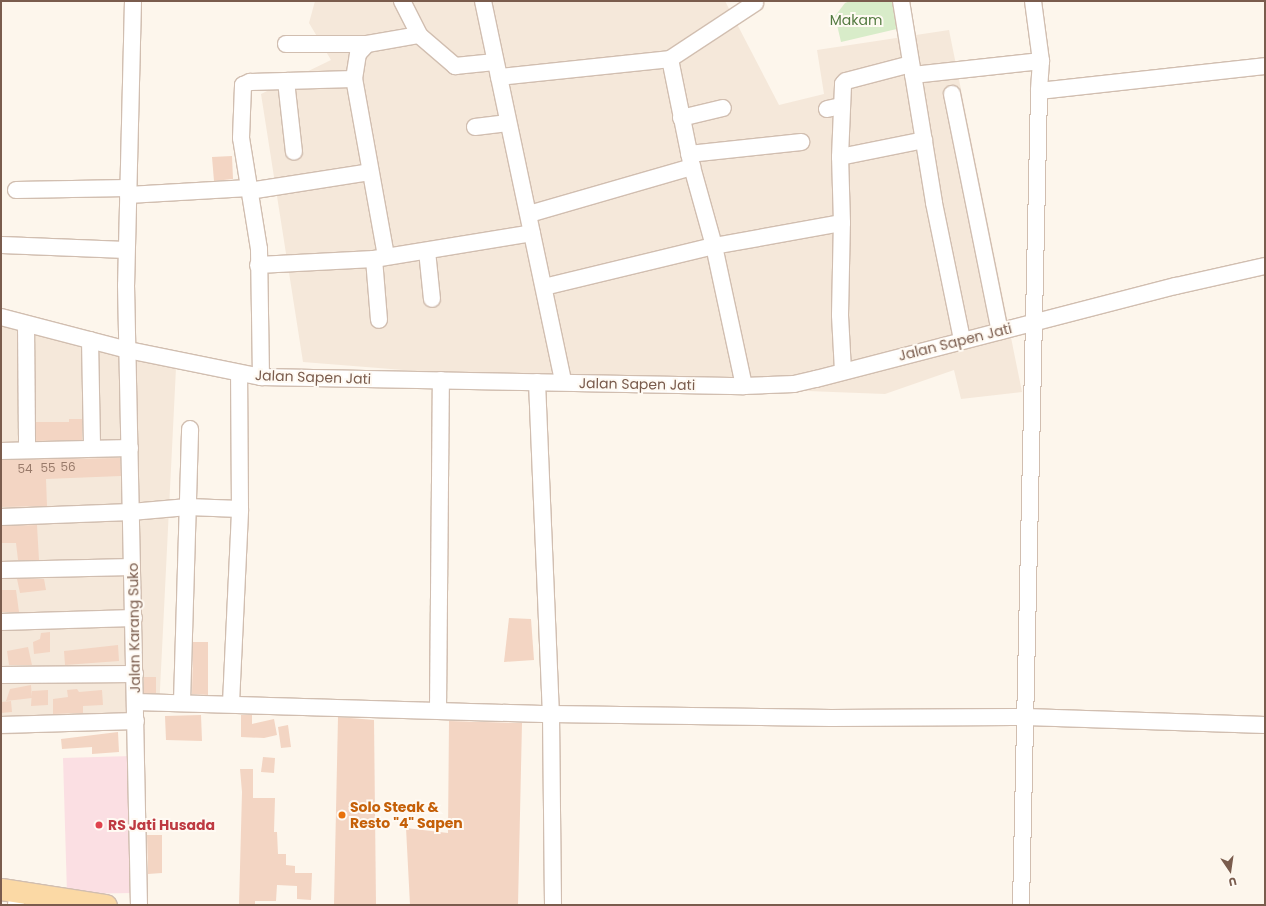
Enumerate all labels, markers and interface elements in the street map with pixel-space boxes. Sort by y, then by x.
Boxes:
park label: Makam [830,12,882,28]
street label: Jalan Sapen Jati [896,320,1014,364]
street label: Jalan Sapen Jati [255,367,371,387]
street label: Jalan Sapen Jati [579,375,695,393]
house number: 56 [60,460,76,474]
house number: 55 [40,461,56,475]
house number: 54 [17,462,33,476]
street label: Jalan Karang Suko [124,563,144,693]
place label: Solo Steak & Resto "4" Sapen [350,799,463,832]
marker: Solo Steak & Resto "4" Sapen [337,810,347,820]
place label: RS Jati Husada [108,817,215,833]
marker: RS Jati Husada [93,819,105,831]
north arrow [1210,850,1250,890]
text: U [1227,873,1238,890]

